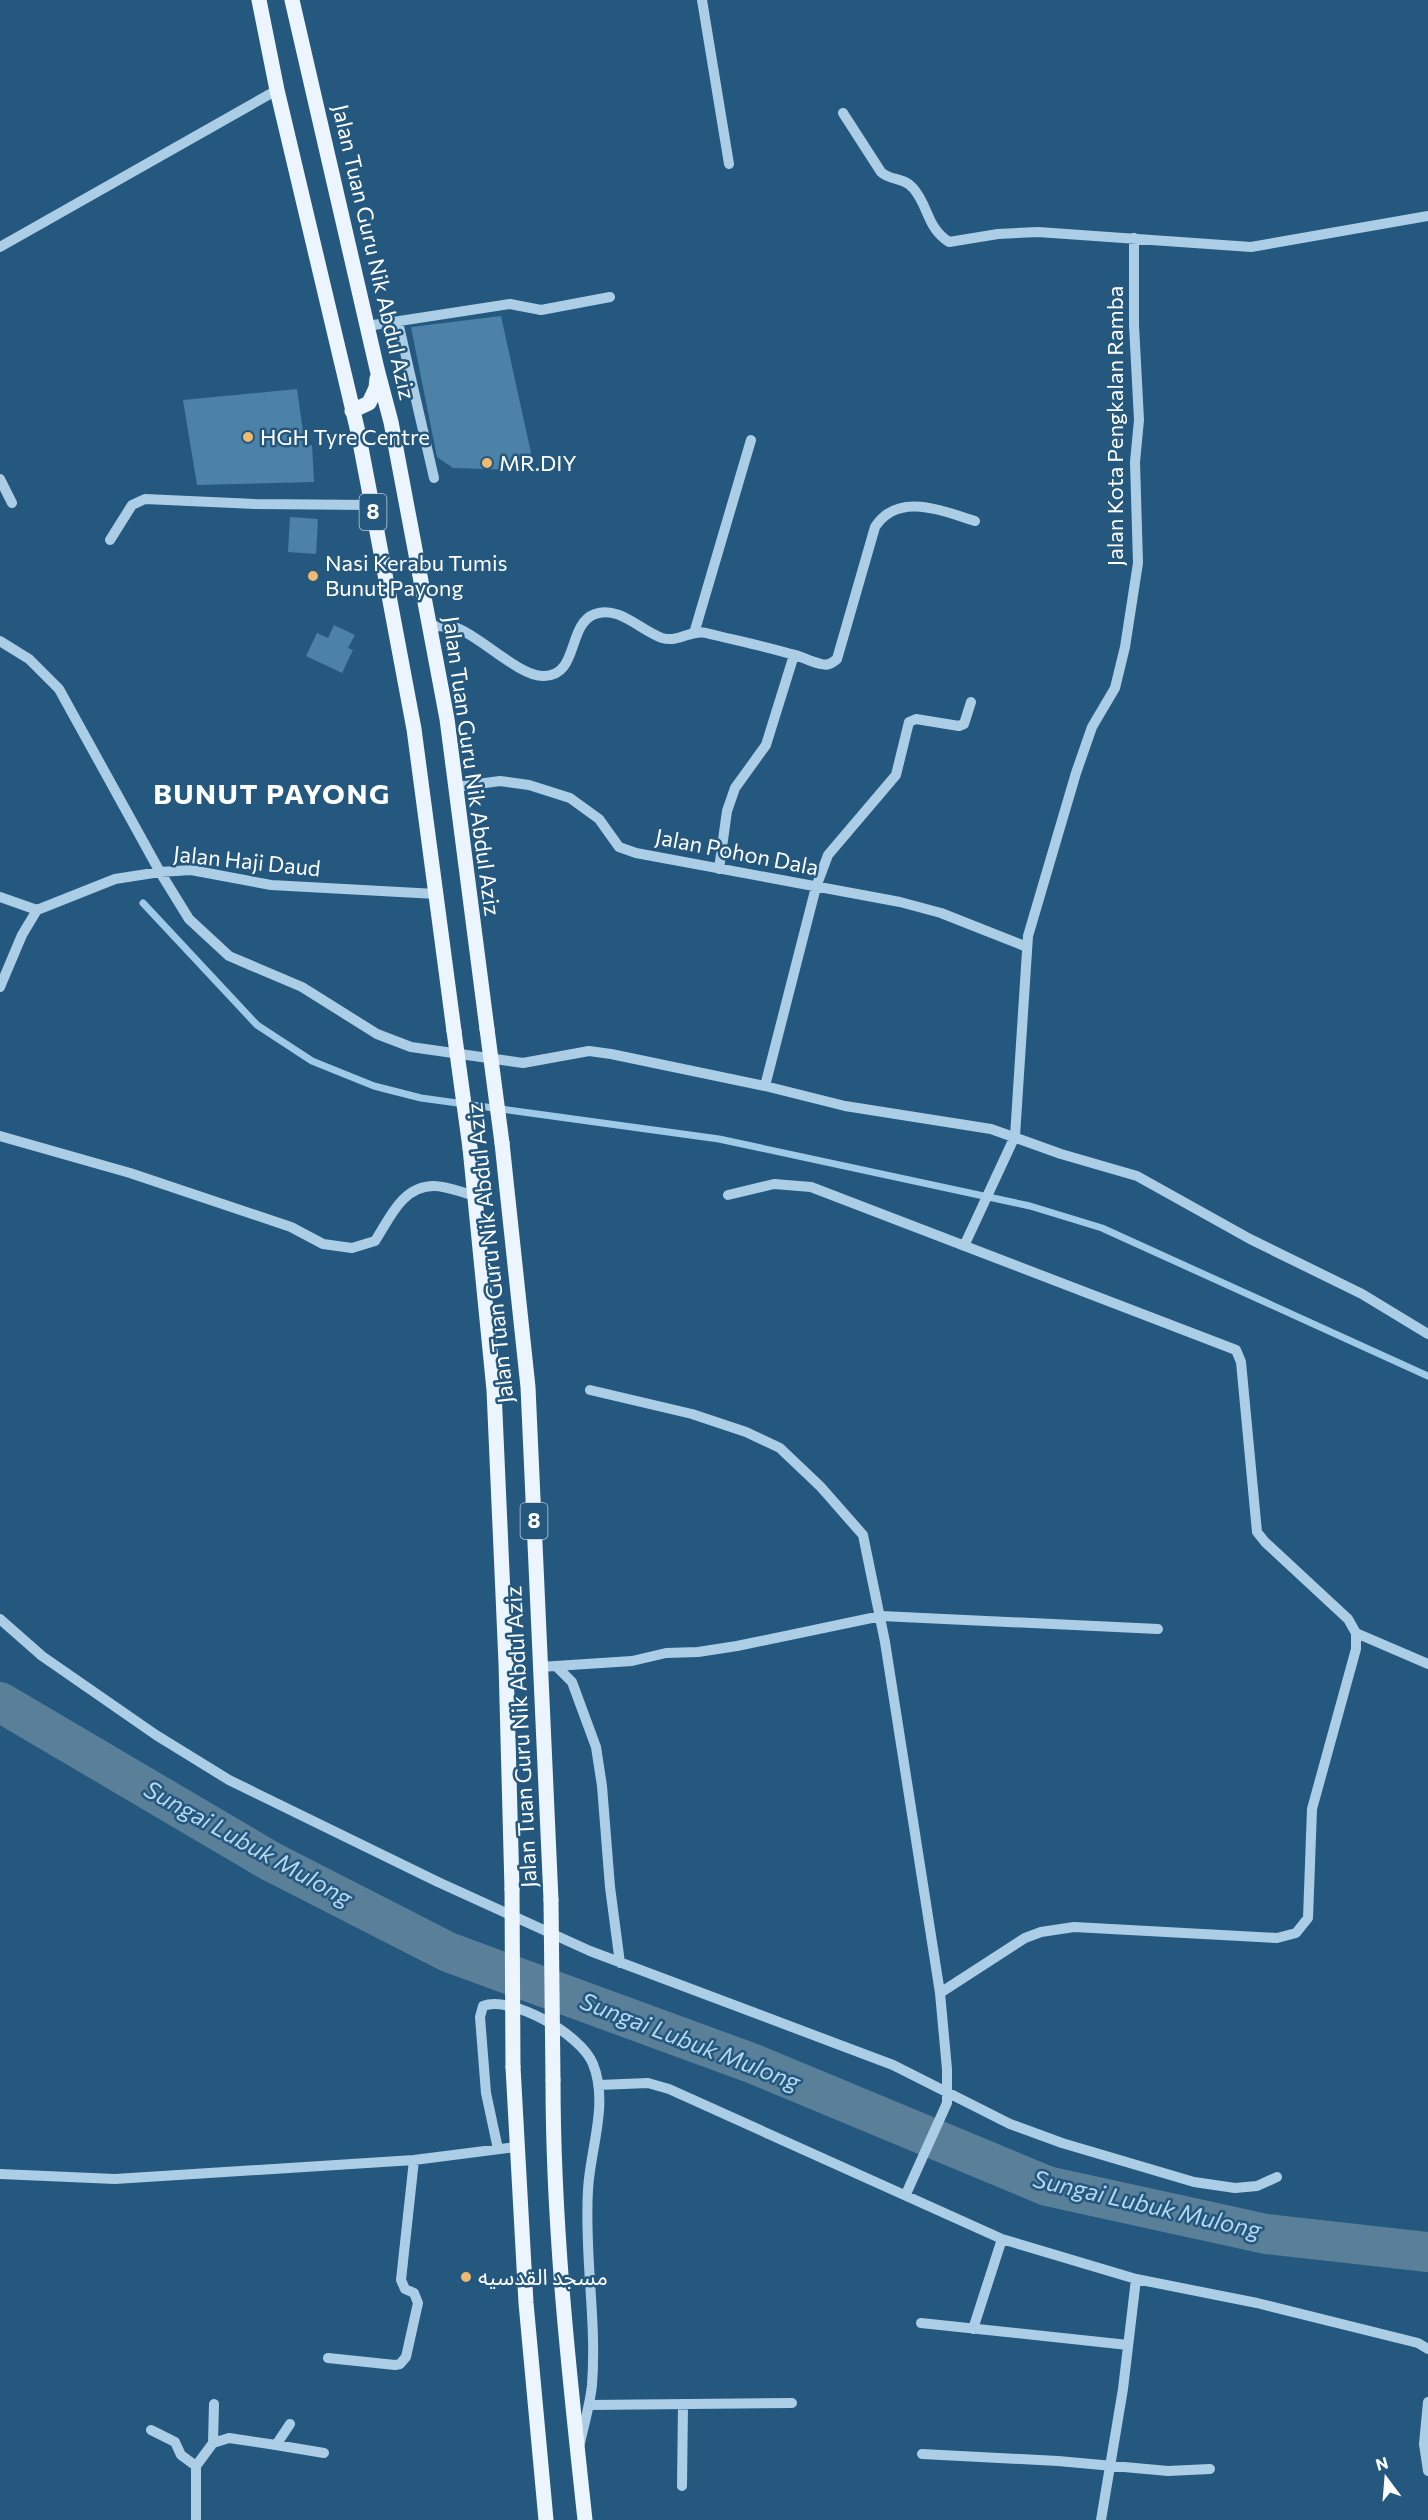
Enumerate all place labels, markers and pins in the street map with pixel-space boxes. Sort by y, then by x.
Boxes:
place label: HGH Tyre Centre [260,423,430,450]
marker: HGH Tyre Centre [241,430,255,444]
place label: MR.DIY [499,449,577,476]
marker: MR.DIY [480,456,494,470]
place label: Nasi Kerabu Tumis Bunut Payong [325,549,508,601]
marker: Nasi Kerabu Tumis Bunut Payong [306,569,320,583]
place label: مسجد القدسيه [478,2263,608,2290]
marker: مسجد القدسيه [459,2270,473,2284]

